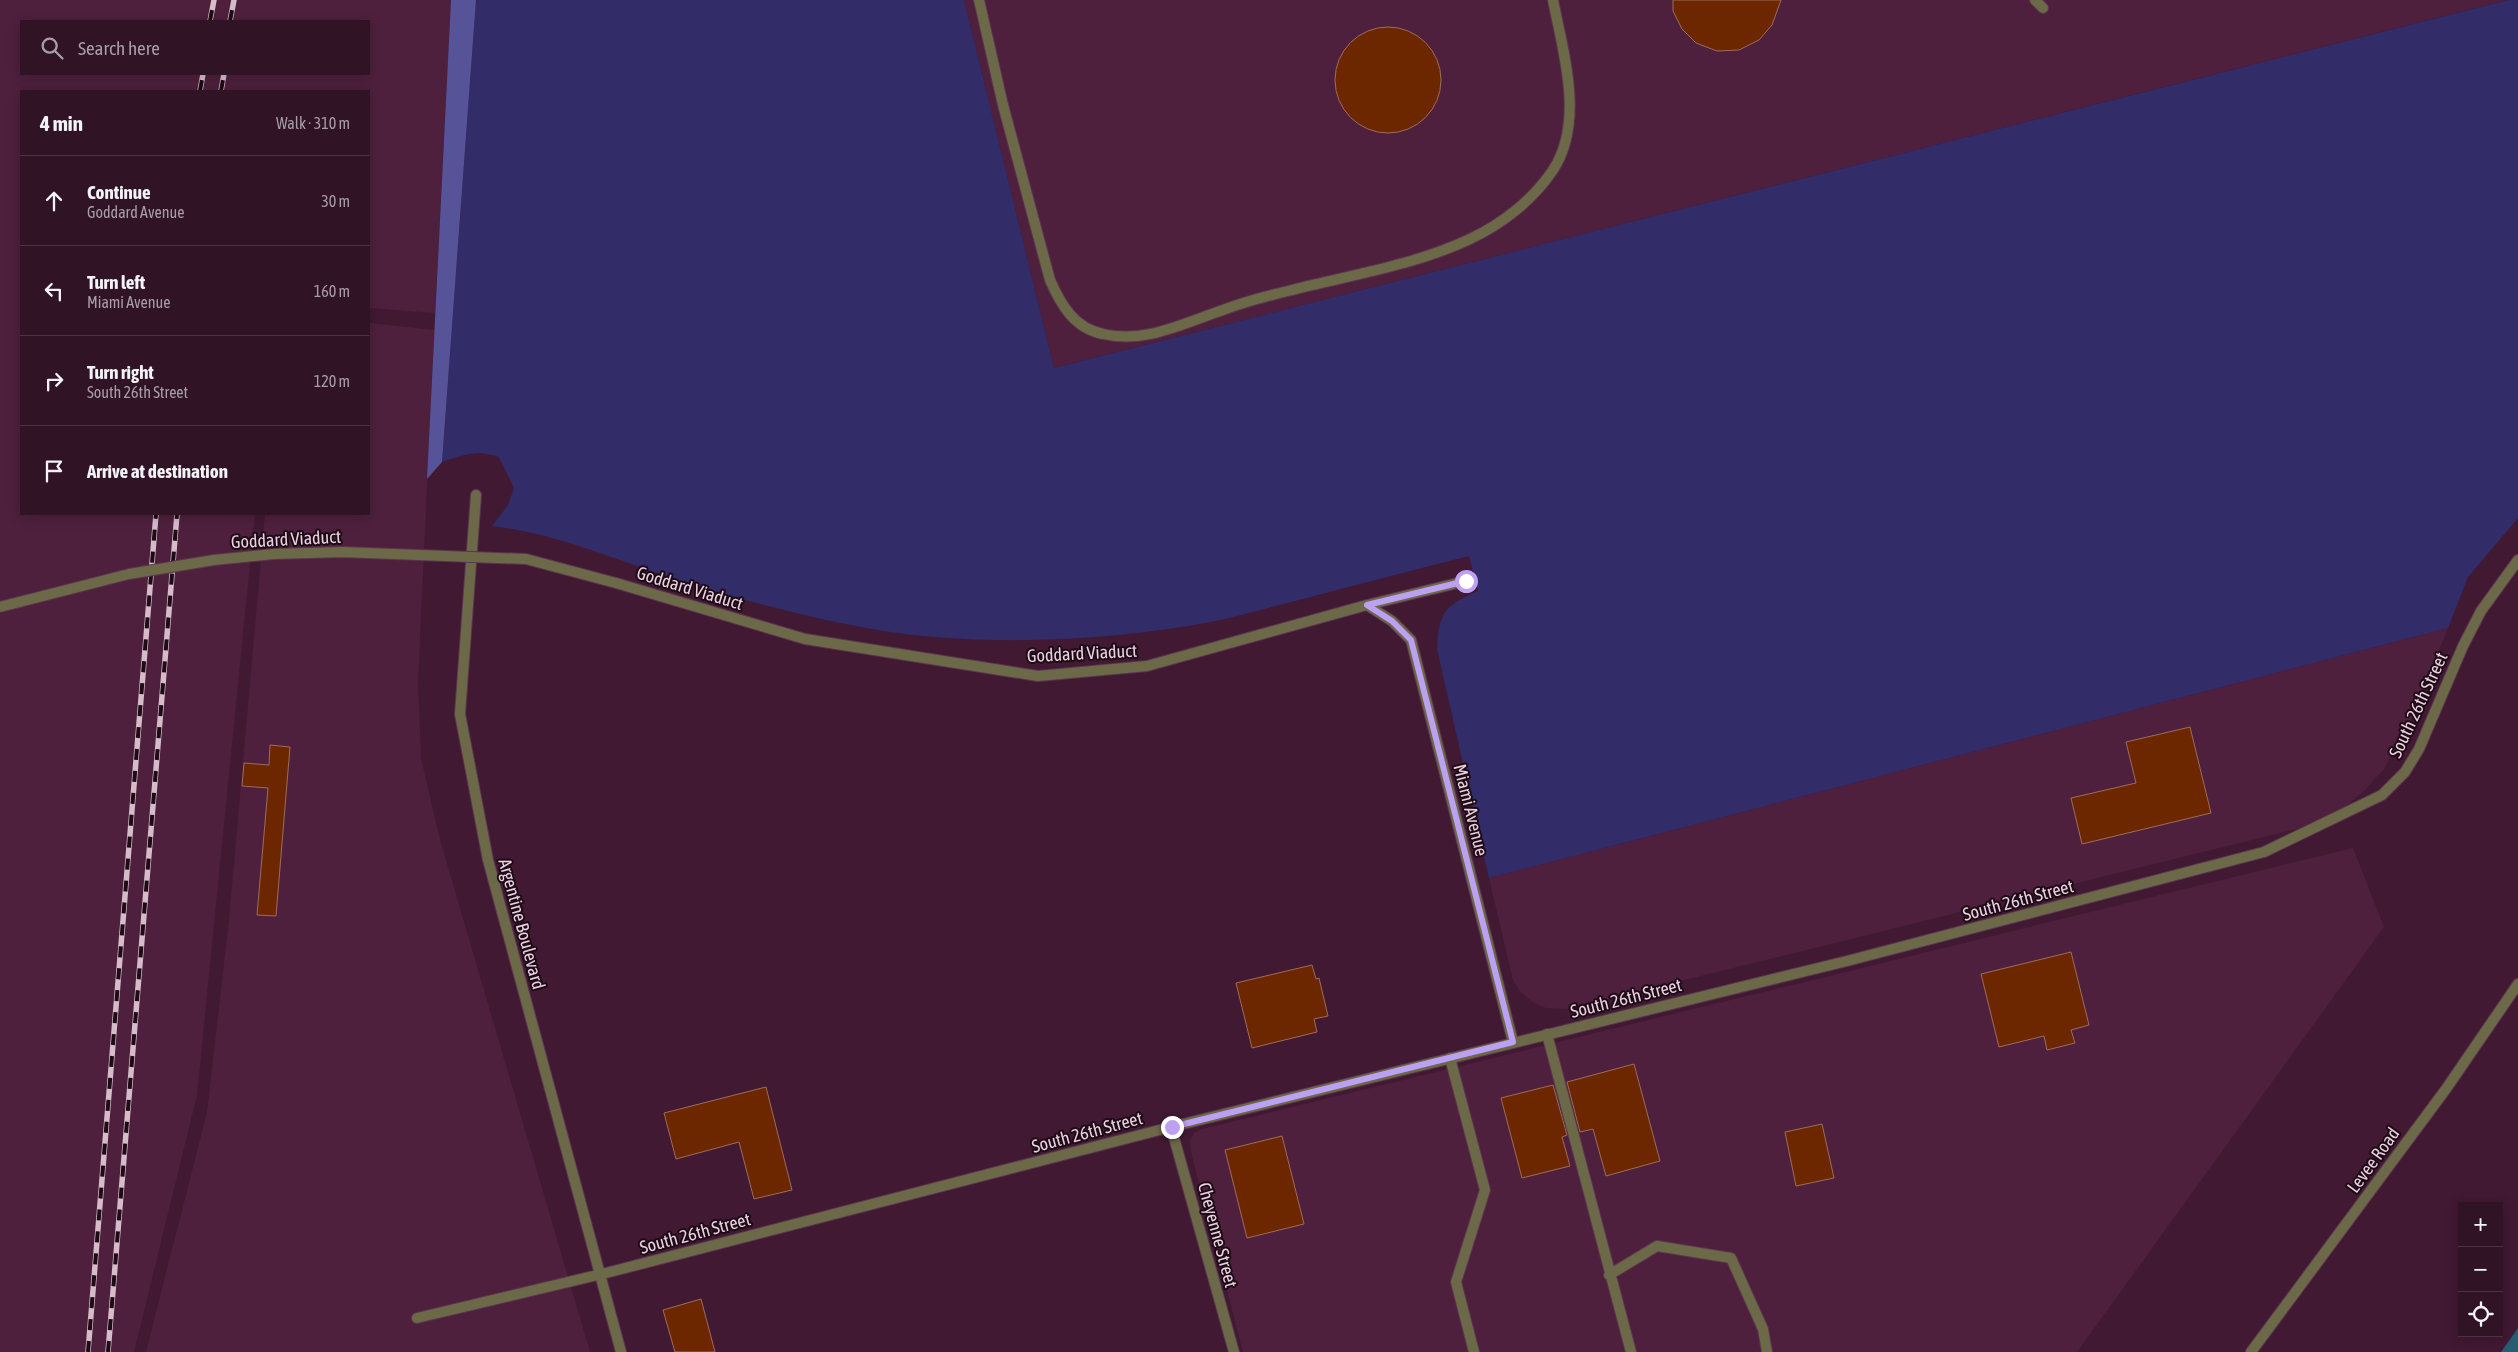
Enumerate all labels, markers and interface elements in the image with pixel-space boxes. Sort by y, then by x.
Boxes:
search box [20,20,370,75]
icon: search [38,34,66,62]
text: Search here [78,37,160,59]
text: 4 min [40,111,83,135]
text: Walk · 310 m [276,114,350,132]
text: Continue [87,181,151,203]
icon: ahead [40,187,68,215]
text: 30 m [321,192,350,210]
text: Goddard Avenue [87,203,184,221]
text: Turn left [87,271,145,293]
icon: left [40,277,68,305]
text: 160 m [314,282,350,300]
text: Miami Avenue [87,293,171,311]
text: Turn right [87,361,154,383]
icon: right [40,367,68,395]
text: 120 m [314,372,350,390]
text: South 26th Street [87,383,188,401]
icon: arrive [40,457,68,485]
text: Arrive at destination [87,460,228,482]
street label: Goddard Viaduct [230,526,342,552]
street label: Goddard Viaduct [634,562,746,614]
route start [1455,570,1478,593]
street label: Goddard Viaduct [1026,640,1138,666]
street label: South 26th Street [2384,649,2452,761]
street label: Miami Avenue [1449,762,1493,858]
street label: Argentine Boulevard [494,856,550,992]
street label: South 26th Street [1960,875,2076,925]
street label: South 26th Street [1568,974,1684,1022]
street label: South 26th Street [1029,1107,1145,1157]
route end [1161,1116,1184,1139]
street label: Levee Road [2342,1123,2404,1197]
street label: Cheyenne Street [1194,1180,1242,1290]
map controls [2458,1202,2503,1337]
button: + [2458,1202,2503,1247]
street label: South 26th Street [637,1208,753,1258]
button: − [2458,1247,2503,1292]
button: locate [2458,1292,2503,1337]

